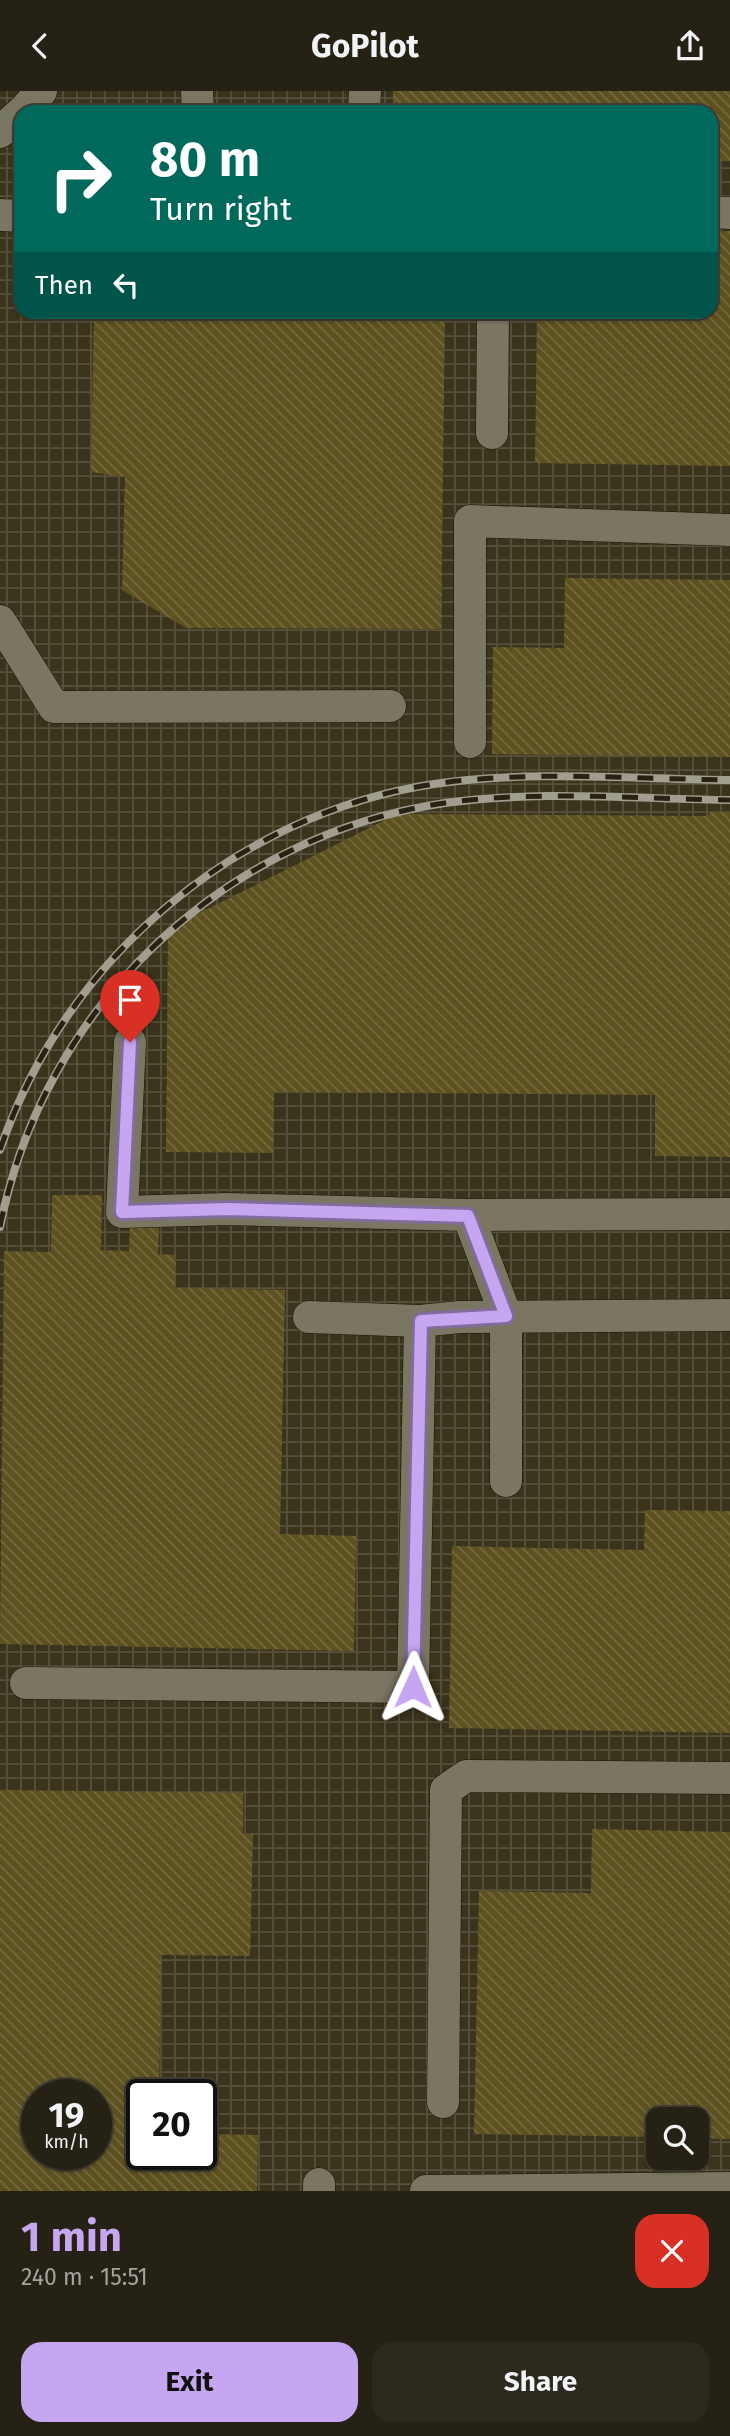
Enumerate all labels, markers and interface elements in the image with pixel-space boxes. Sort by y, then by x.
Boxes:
icon: back [21,27,59,65]
text: GoPilot [311,27,419,65]
icon: share [671,27,709,65]
text: 80 m [150,130,260,189]
icon: right [35,133,126,224]
text: Turn right [150,190,292,228]
icon: left [107,266,145,304]
text: Then [35,270,93,301]
pin [100,970,160,1042]
icon: arrive [111,981,149,1019]
position arrow [376,1650,450,1724]
speed limit sign: 20 [126,2079,217,2170]
text: 19 [49,2094,84,2136]
map controls [646,2107,709,2170]
button: search [646,2107,709,2170]
text: km/h [44,2131,89,2153]
text: 1 min [21,2212,122,2262]
button: close [635,2214,709,2288]
text: 240 m · 15:51 [21,2263,148,2291]
button: Exit [21,2342,358,2422]
button: Share [372,2342,709,2422]

